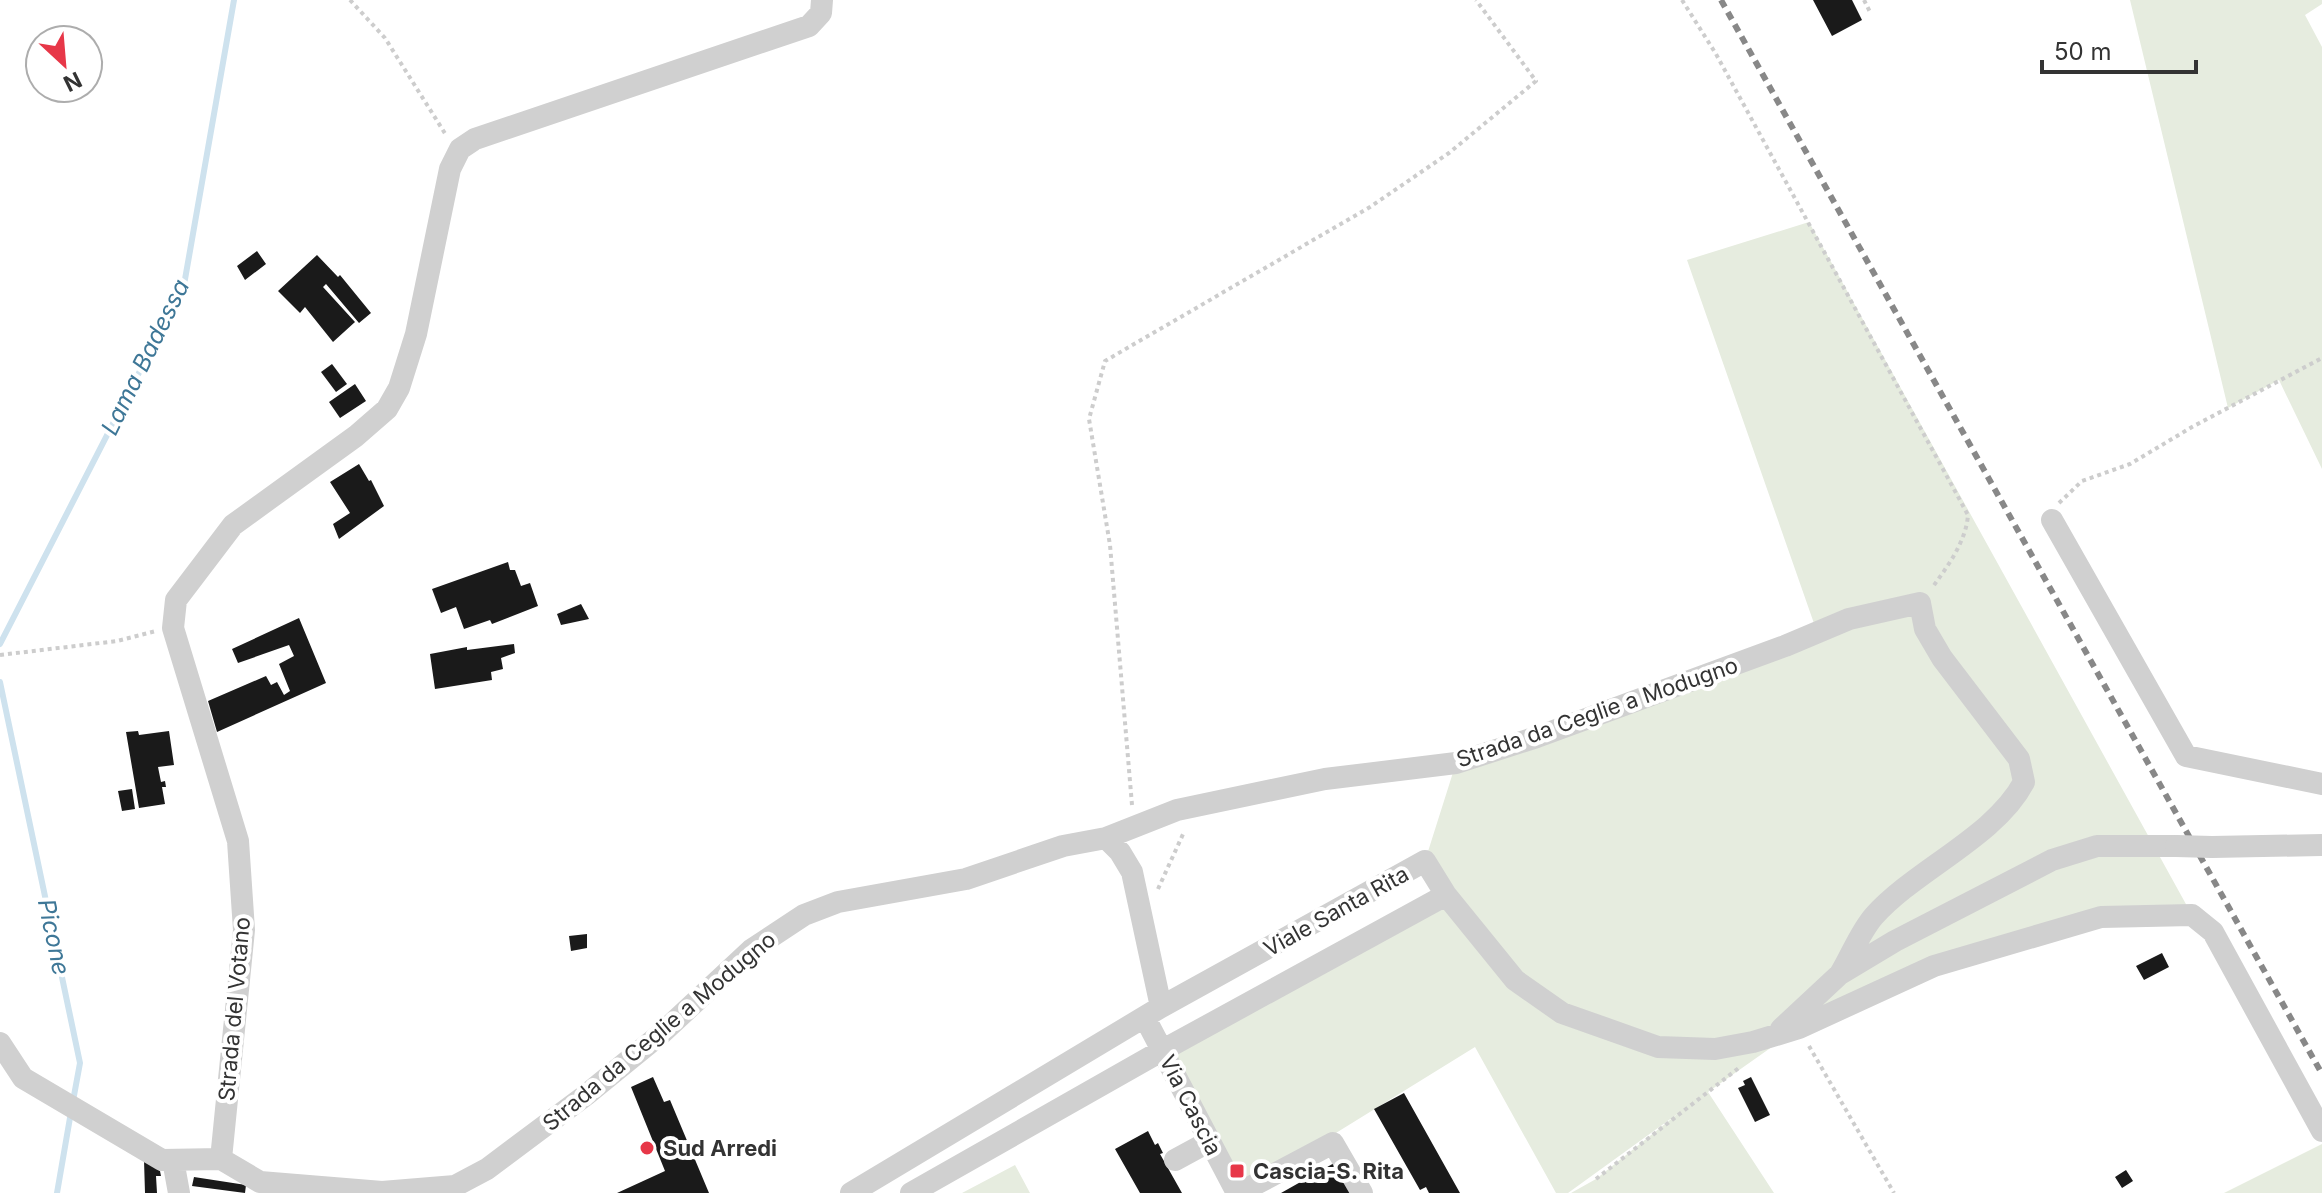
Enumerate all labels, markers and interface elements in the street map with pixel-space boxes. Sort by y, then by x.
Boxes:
north arrow [24,24,104,104]
scale bar [2042,24,2196,74]
text: 50 m [2054,37,2112,66]
text: N [60,67,86,97]
water label: Lama Badessa [95,274,195,440]
street label: Strada da Ceglie a Modugno [1453,652,1741,772]
street label: Viale Santa Rita [1259,860,1413,962]
water label: Picone [32,896,76,978]
street label: Strada del Votano [213,916,255,1102]
street label: Strada da Ceglie a Modugno [537,926,781,1136]
street label: Via Cascia [1155,1050,1227,1160]
place label: Sud Arredi [663,1135,777,1161]
marker: Sud Arredi [638,1139,656,1157]
place label: Cascia-S. Rita [1253,1158,1404,1184]
marker: Cascia-S. Rita [1228,1162,1246,1180]

